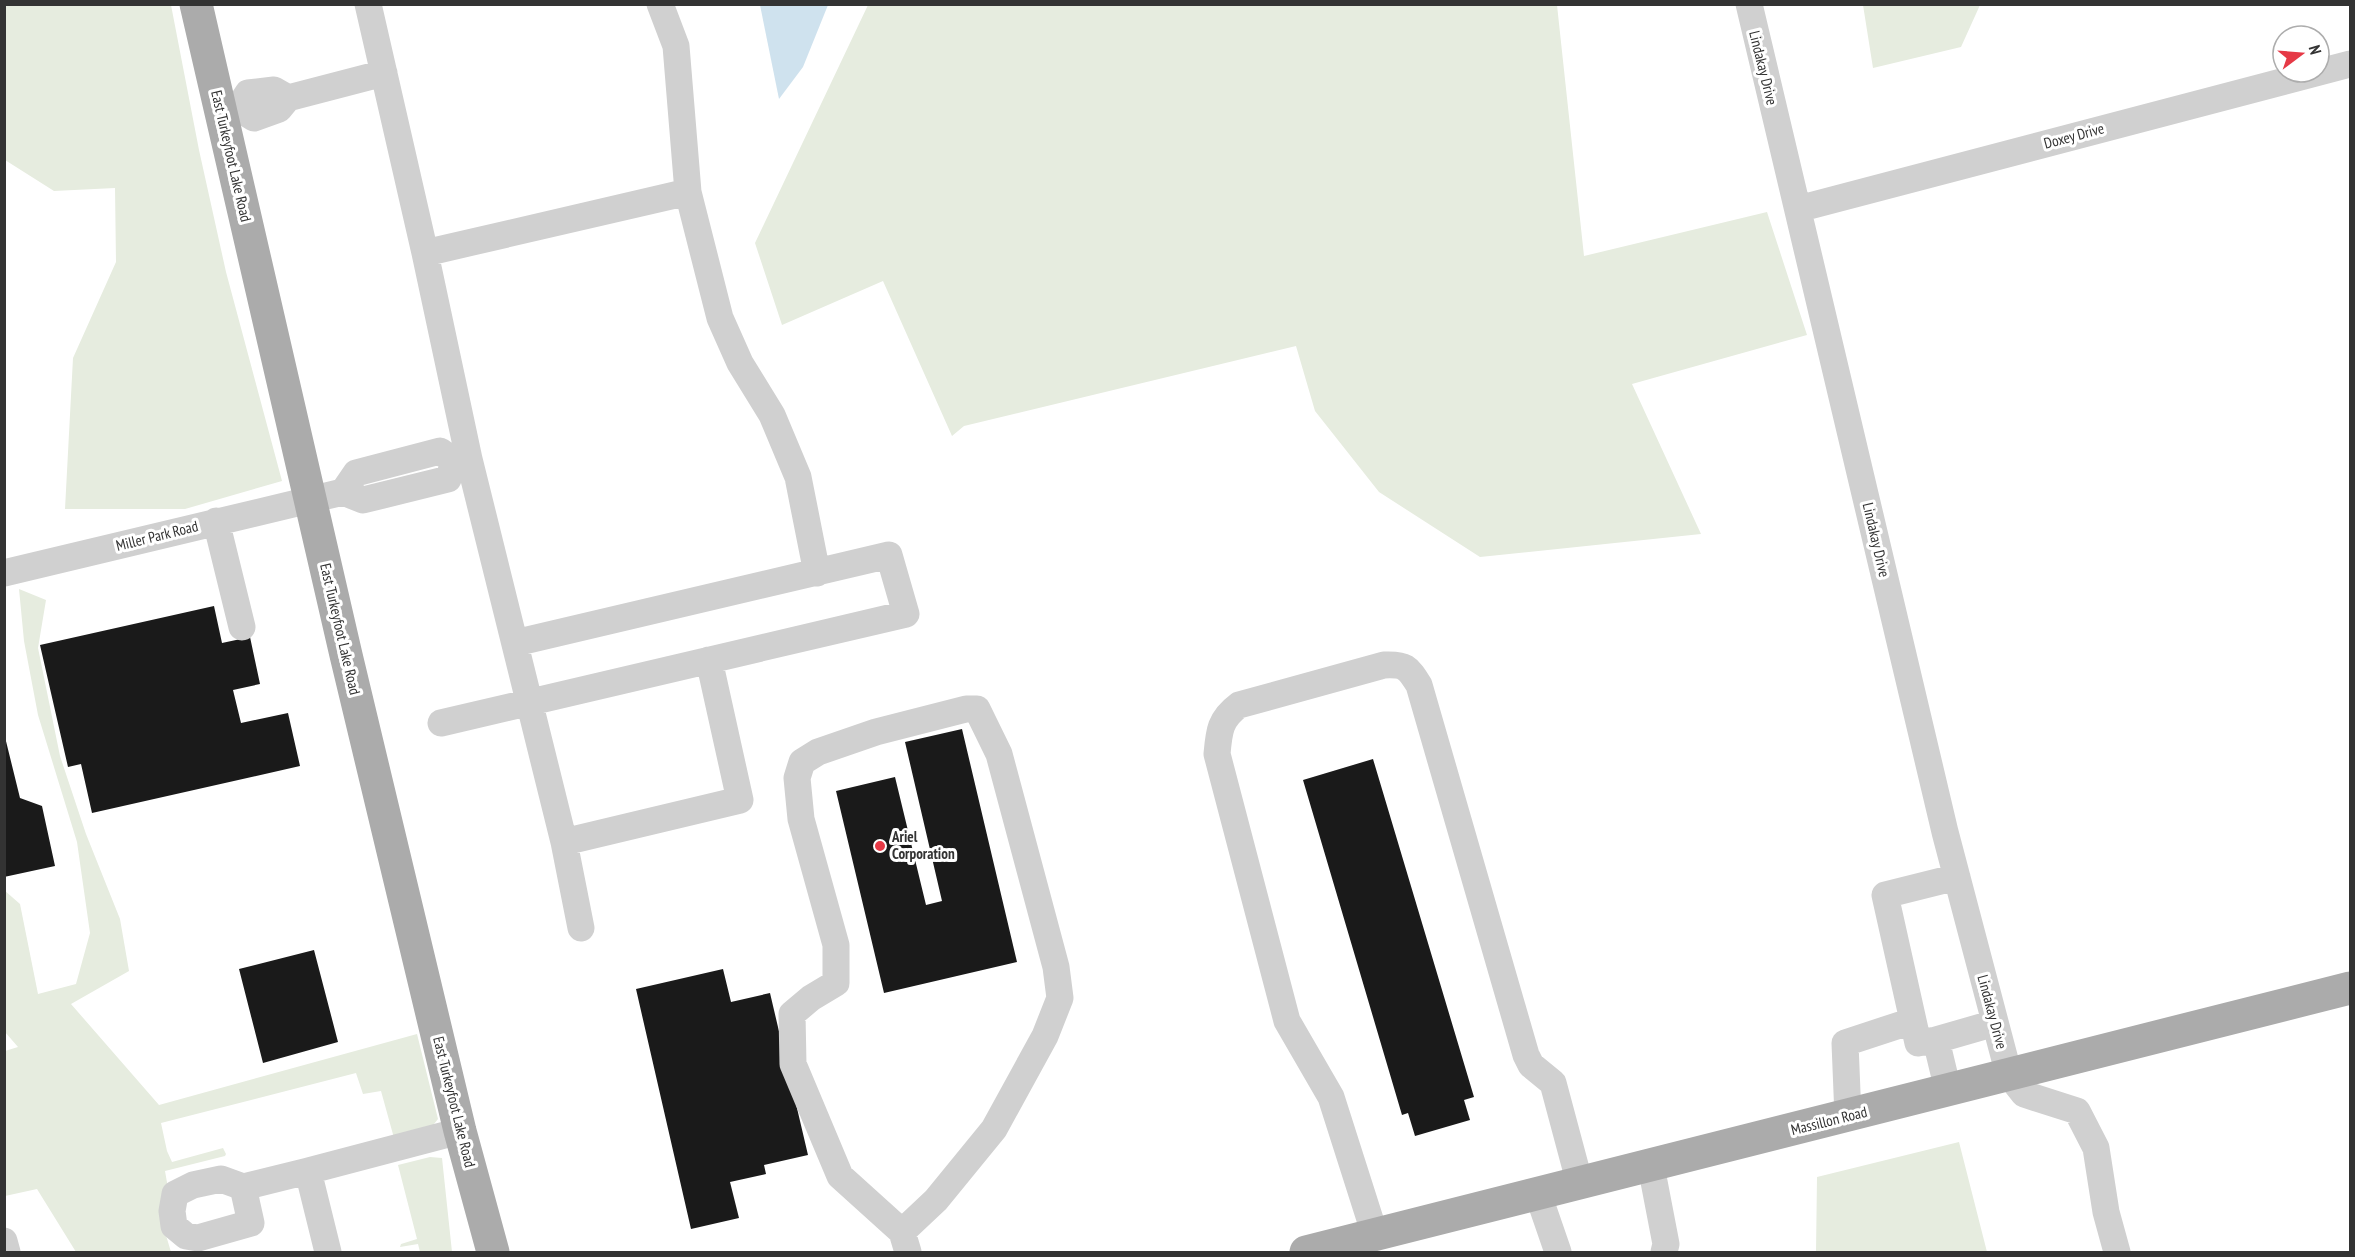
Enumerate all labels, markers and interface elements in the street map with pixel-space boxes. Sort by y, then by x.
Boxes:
north arrow [2271,24,2331,84]
street label: Lindakay Drive [1745,29,1782,107]
text: N [2305,43,2326,57]
street label: East Turkeyfoot Lake Road [207,88,256,223]
street label: Doxey Drive [2042,118,2106,153]
street label: Lindakay Drive [1859,501,1894,579]
street label: Miller Park Road [114,516,200,555]
street label: East Turkeyfoot Lake Road [316,561,365,696]
place label: Ariel Corporation [891,827,955,863]
marker: Ariel Corporation [873,839,887,853]
street label: Lindakay Drive [1973,973,2011,1051]
street label: East Turkeyfoot Lake Road [429,1034,480,1169]
street label: Massillon Road [1789,1102,1869,1139]

